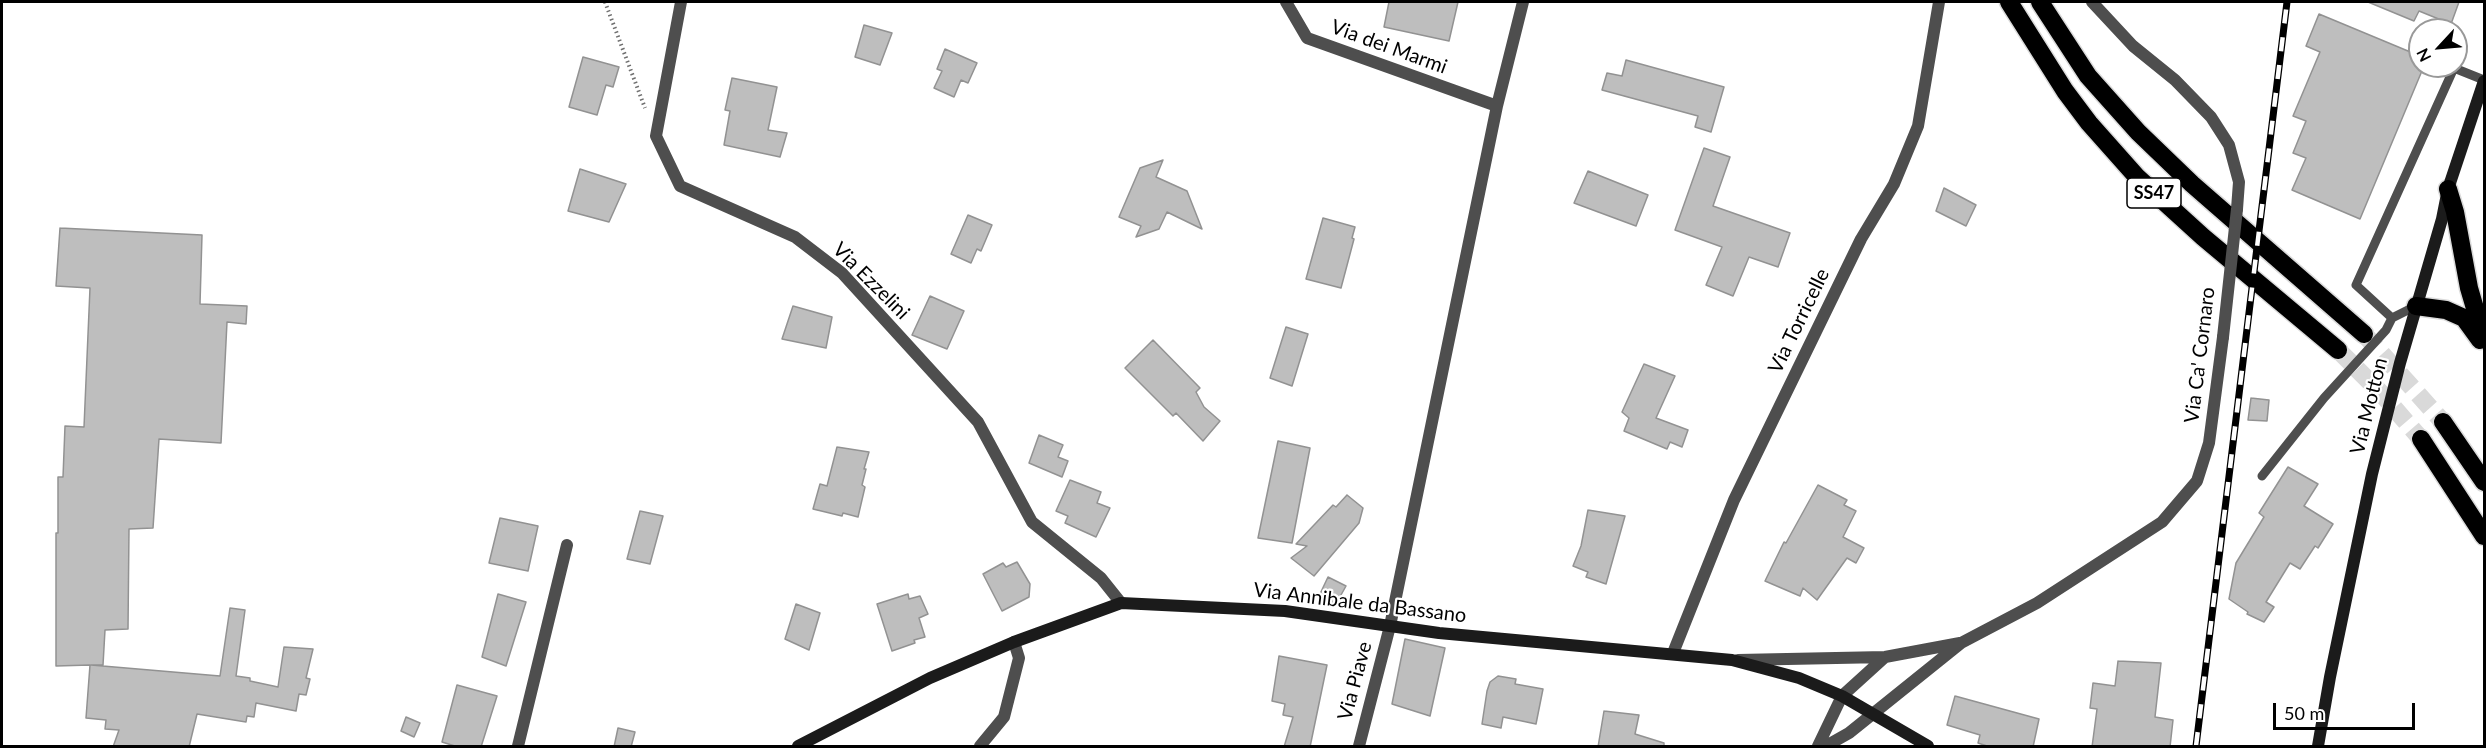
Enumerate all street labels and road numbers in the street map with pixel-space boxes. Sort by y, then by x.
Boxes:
street label: Via dei Marmi [1328,15,1450,79]
road number: SS47 [2127,178,2181,208]
street label: Via Ezzelini [828,238,914,324]
street label: Via Torricelle [1763,265,1835,377]
street label: Via Ca' Cornaro [2180,286,2220,424]
street label: Via Motton [2345,355,2393,457]
street label: Via Annibale da Bassano [1252,578,1468,628]
street label: Via Piave [1333,639,1377,723]

